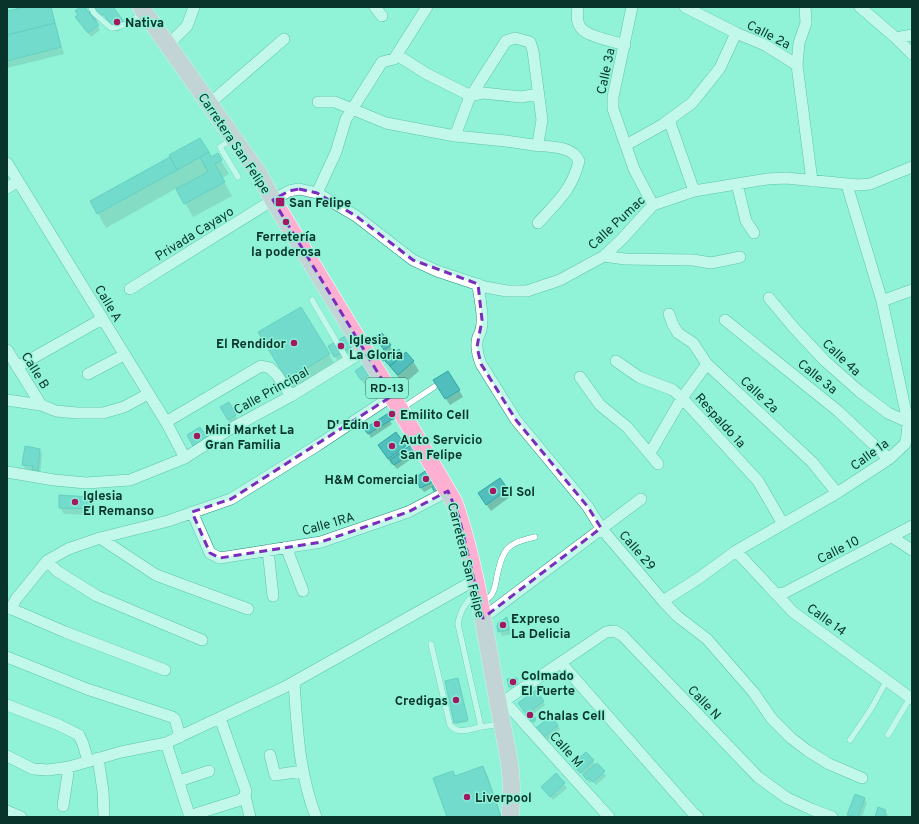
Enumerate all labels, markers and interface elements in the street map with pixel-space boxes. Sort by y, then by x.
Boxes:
place label: Nativa [125,16,164,32]
marker: Nativa [112,17,122,27]
street label: Calle 2a [744,18,793,54]
street label: Calle 3a [594,47,620,96]
street label: Carretera San Felipe [194,91,273,198]
street label: Calle Pumac [586,193,649,254]
marker: San Felipe [274,196,286,208]
place label: San Felipe [289,196,351,212]
street label: Privada Cayayo [153,204,237,265]
marker: Ferretería la poderosa [281,217,291,227]
place label: Ferretería la poderosa [251,230,321,261]
street label: Calle A [90,283,125,326]
place label: Iglesia La Gloria [349,333,403,364]
place label: El Rendidor [216,337,287,353]
street label: Calle 4a [818,337,863,380]
marker: El Rendidor [289,338,299,348]
marker: Iglesia La Gloria [336,341,346,351]
street label: Calle B [17,350,52,393]
street label: Calle 3a [793,357,840,399]
street label: Calle Principal [231,364,312,419]
street label: Calle 2a [736,374,781,417]
road number: RD-13 [366,378,408,398]
street label: Respaldo 1a [691,391,748,452]
place label: Emilito Cell [400,408,469,424]
marker: Emilito Cell [387,409,397,419]
place label: D' Edin [327,418,369,434]
marker: D' Edin [372,419,382,429]
place label: Mini Market La Gran Familia [205,423,294,454]
marker: Mini Market La Gran Familia [192,431,202,441]
place label: Auto Servicio San Felipe [400,433,482,464]
street label: Calle 1a [848,436,892,475]
marker: Auto Servicio San Felipe [387,441,397,451]
place label: H&M Comercial [325,473,418,489]
marker: H&M Comercial [421,474,431,484]
place label: El Sol [501,485,535,501]
marker: El Sol [488,486,498,496]
place label: Iglesia El Remanso [83,489,154,520]
marker: Iglesia El Remanso [70,497,80,507]
street label: Carretera San Felipe [443,501,487,620]
street label: Calle 1RA [300,510,357,540]
street label: Calle 29 [615,528,658,575]
street label: Calle 10 [815,533,863,568]
street label: Calle 14 [803,601,849,640]
place label: Expreso La Delicia [511,612,571,643]
marker: Expreso La Delicia [498,620,508,630]
place label: Colmado El Fuerte [521,669,575,700]
marker: Colmado El Fuerte [508,677,518,687]
street label: Calle N [683,683,724,724]
place label: Credigas [395,694,448,710]
marker: Credigas [451,695,461,705]
place label: Chalas Cell [538,709,605,725]
marker: Chalas Cell [525,710,535,720]
street label: Calle M [545,729,586,772]
place label: Liverpool [475,791,532,807]
marker: Liverpool [462,792,472,802]

